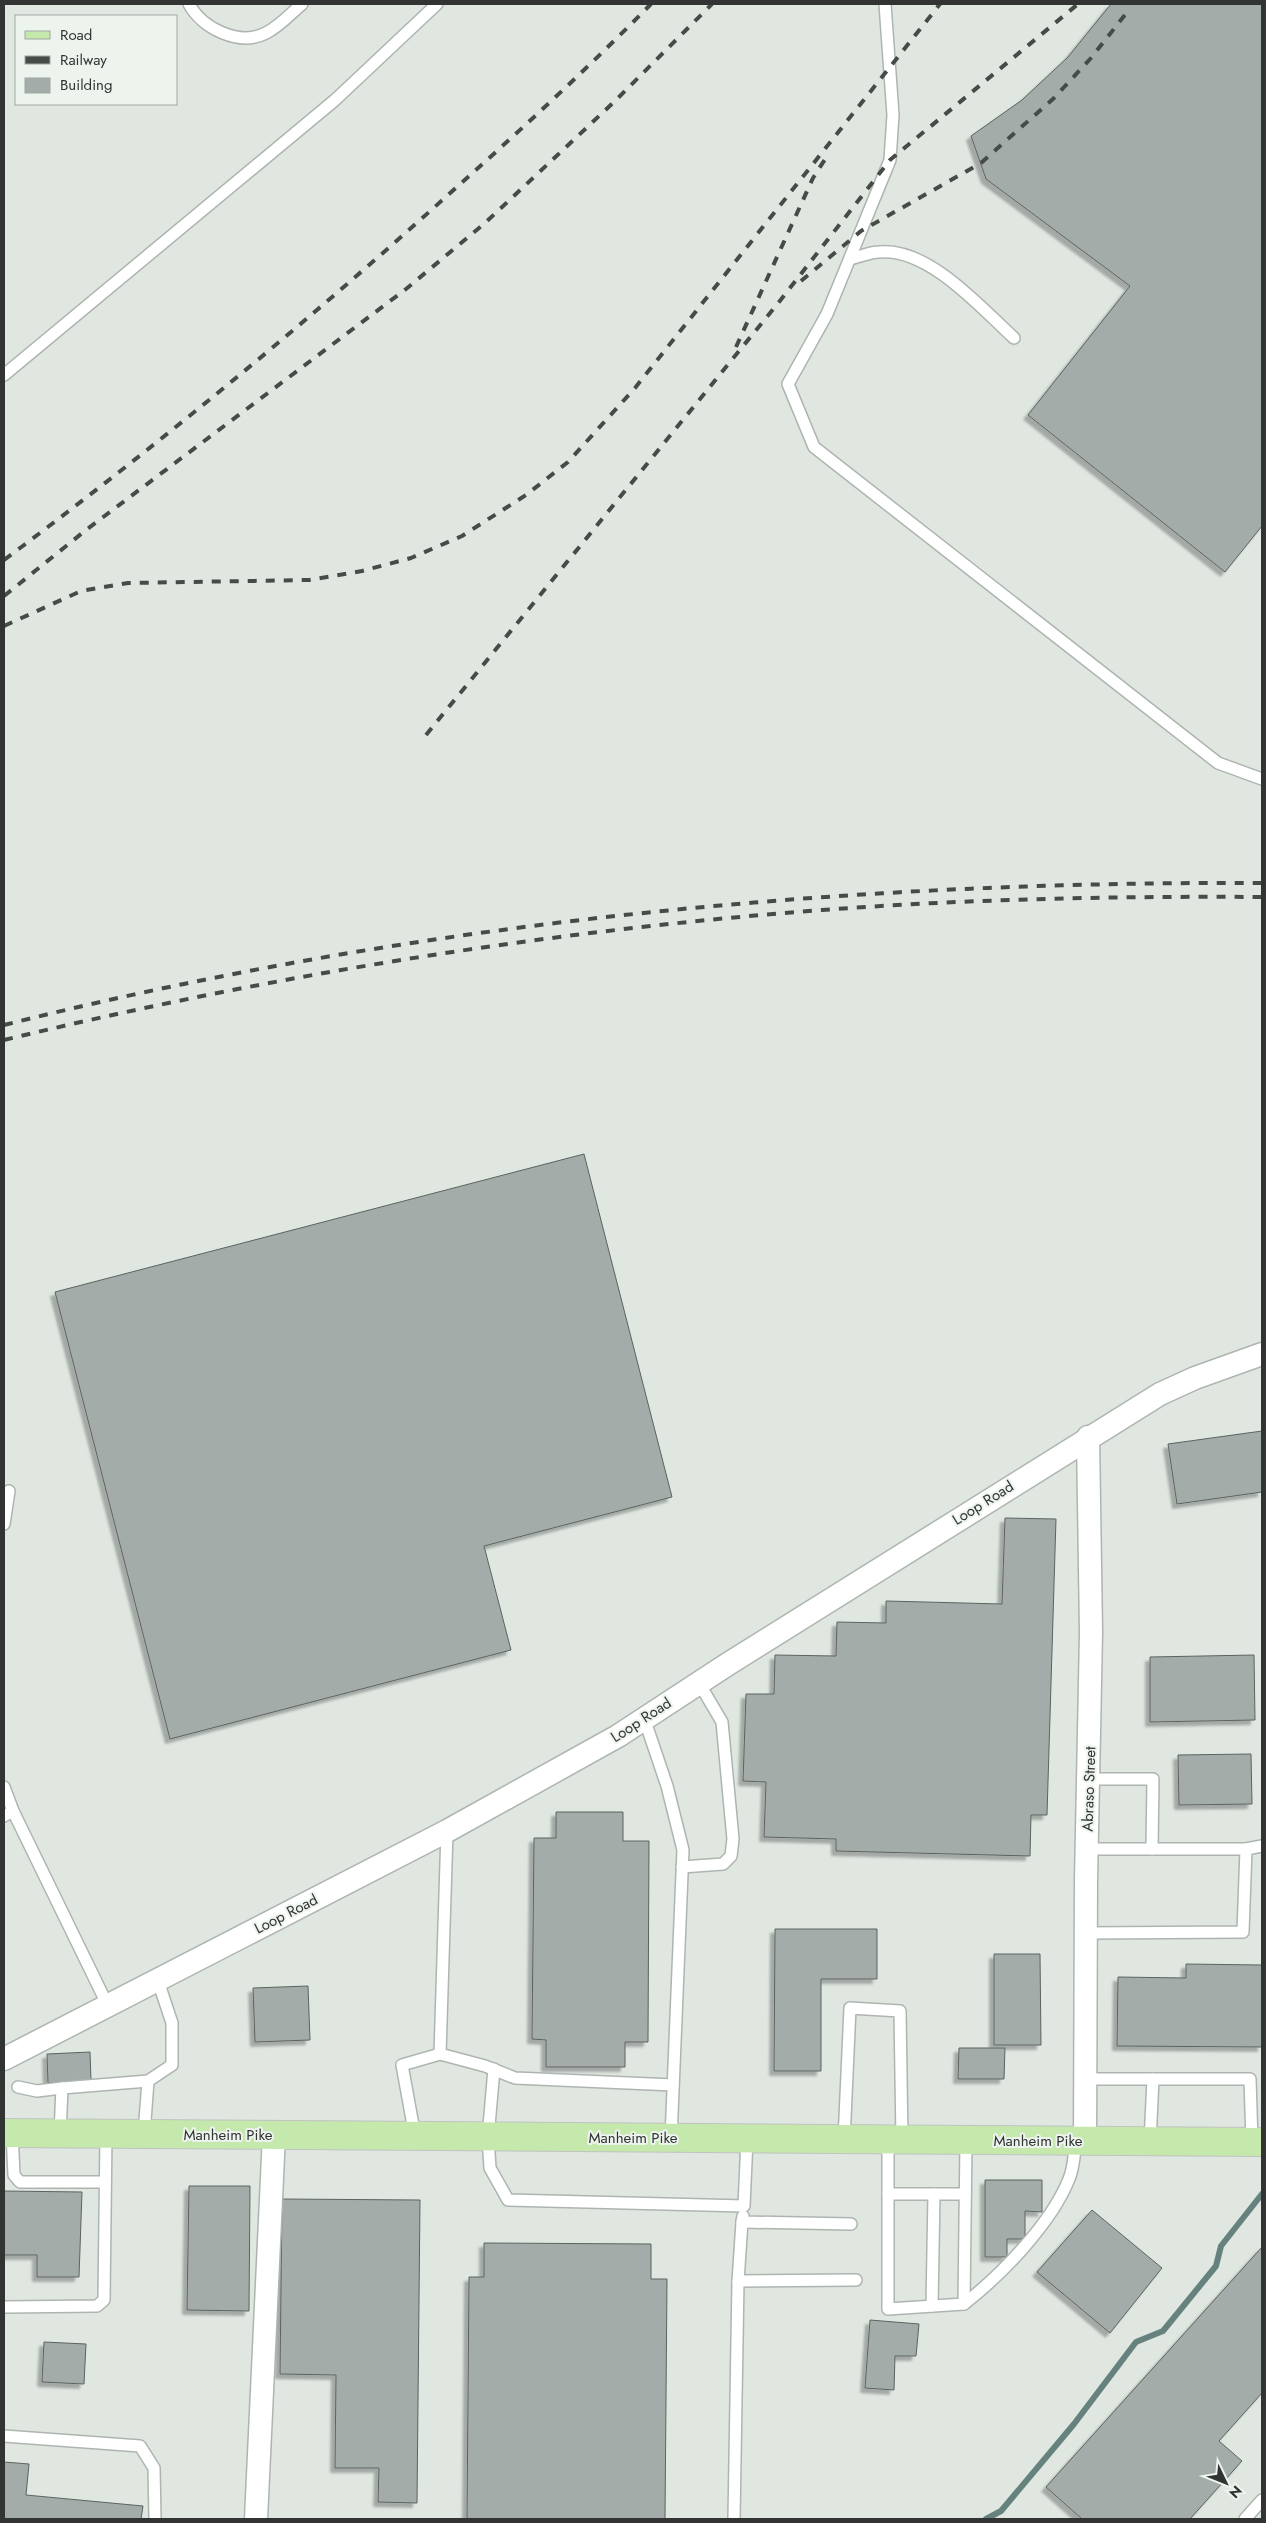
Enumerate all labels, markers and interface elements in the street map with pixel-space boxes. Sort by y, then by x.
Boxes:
legend [15,15,178,105]
text: Road [60,24,92,46]
text: Railway [60,49,107,71]
text: Building [60,74,112,96]
street label: Loop Road [948,1476,1018,1530]
street label: Loop Road [606,1692,676,1748]
street label: Abraso Street [1077,1746,1101,1832]
street label: Loop Road [250,1889,322,1939]
street label: Manheim Pike [183,2124,273,2146]
street label: Manheim Pike [588,2127,678,2149]
street label: Manheim Pike [993,2130,1083,2152]
north arrow [1201,2458,1251,2508]
text: N [1224,2481,1247,2503]

